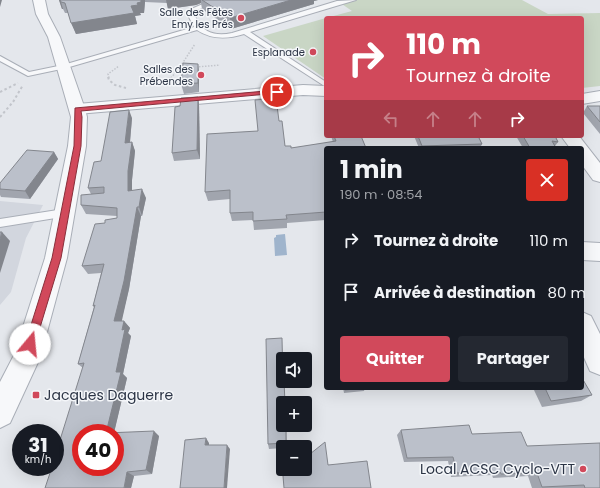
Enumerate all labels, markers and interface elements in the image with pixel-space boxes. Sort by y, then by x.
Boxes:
place label: Salle des Fêtes Emy les Prés [159,5,233,32]
marker: Salle des Fêtes Emy les Prés [236,13,246,23]
text: 110 m [406,25,481,64]
icon: right [340,32,392,84]
place label: Esplanade [253,45,305,60]
marker: Esplanade [308,47,318,57]
place label: Salles des Prébendes [140,62,193,89]
text: Tournez à droite [406,63,551,88]
marker: Salles des Prébendes [196,70,206,80]
pin [260,75,294,109]
icon: arrive [266,81,288,103]
icon: left [380,108,402,130]
icon: ahead [422,108,444,130]
icon: ahead [464,108,486,130]
icon: right [506,108,528,130]
text: 1 min [340,153,403,186]
button: close [526,159,568,201]
text: 190 m · 08:54 [340,185,423,204]
icon: right [340,229,362,251]
text: Tournez à droite [374,230,498,251]
text: 110 m [530,230,568,251]
icon: arrive [340,281,362,303]
text: Arrivée à destination [374,282,536,303]
text: 80 m [548,282,586,303]
position arrow [9,323,51,365]
button: Quitter [340,336,450,382]
button: Partager [458,336,568,382]
map controls [276,352,312,476]
button: sound [276,352,312,388]
place label: Jacques Daguerre [44,385,173,405]
marker: Jacques Daguerre [31,390,41,400]
button: + [276,396,312,432]
speed limit sign: 40 [72,424,124,476]
text: 31 [28,431,48,459]
button: − [276,440,312,476]
text: km/h [25,452,51,467]
place label: Local ACSC Cyclo-VTT [420,459,575,479]
marker: Local ACSC Cyclo-VTT [578,464,588,474]

